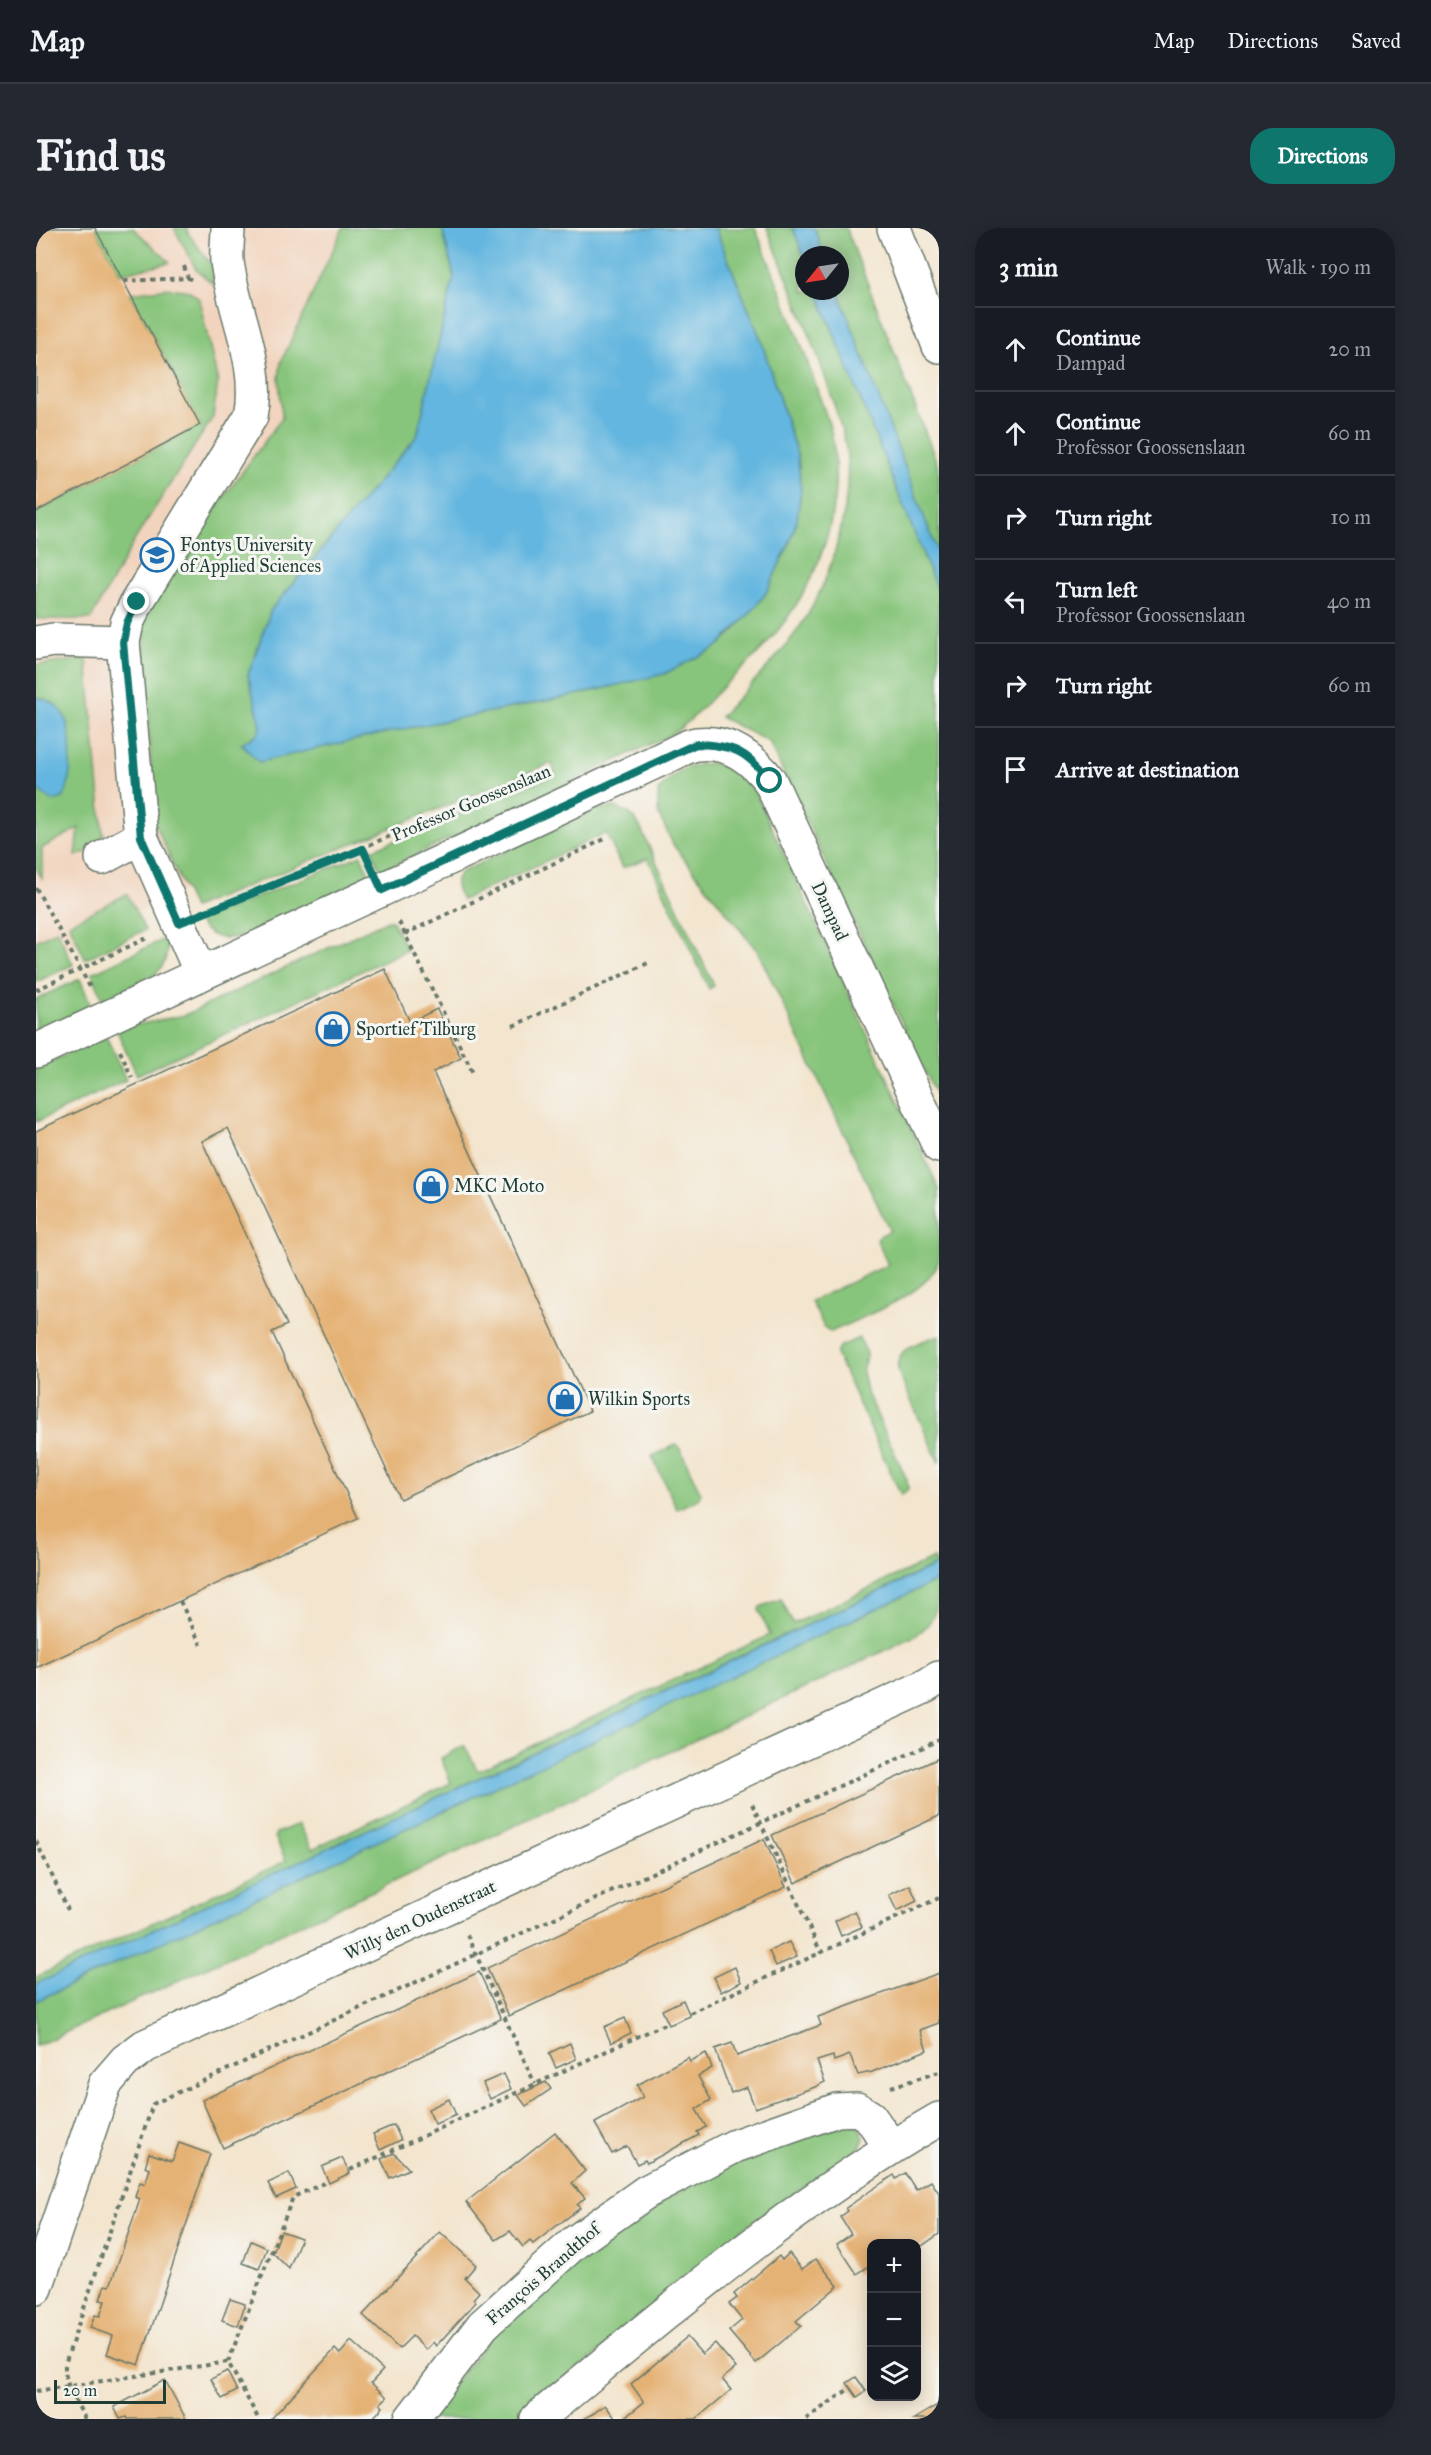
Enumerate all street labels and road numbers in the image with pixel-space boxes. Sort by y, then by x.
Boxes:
street label: Professor Goossenslaan [388,759,554,846]
street label: Dampad [807,878,853,944]
street label: Willy den Oudenstraat [341,1875,500,1965]
street label: François Brandthof [481,2217,607,2330]

